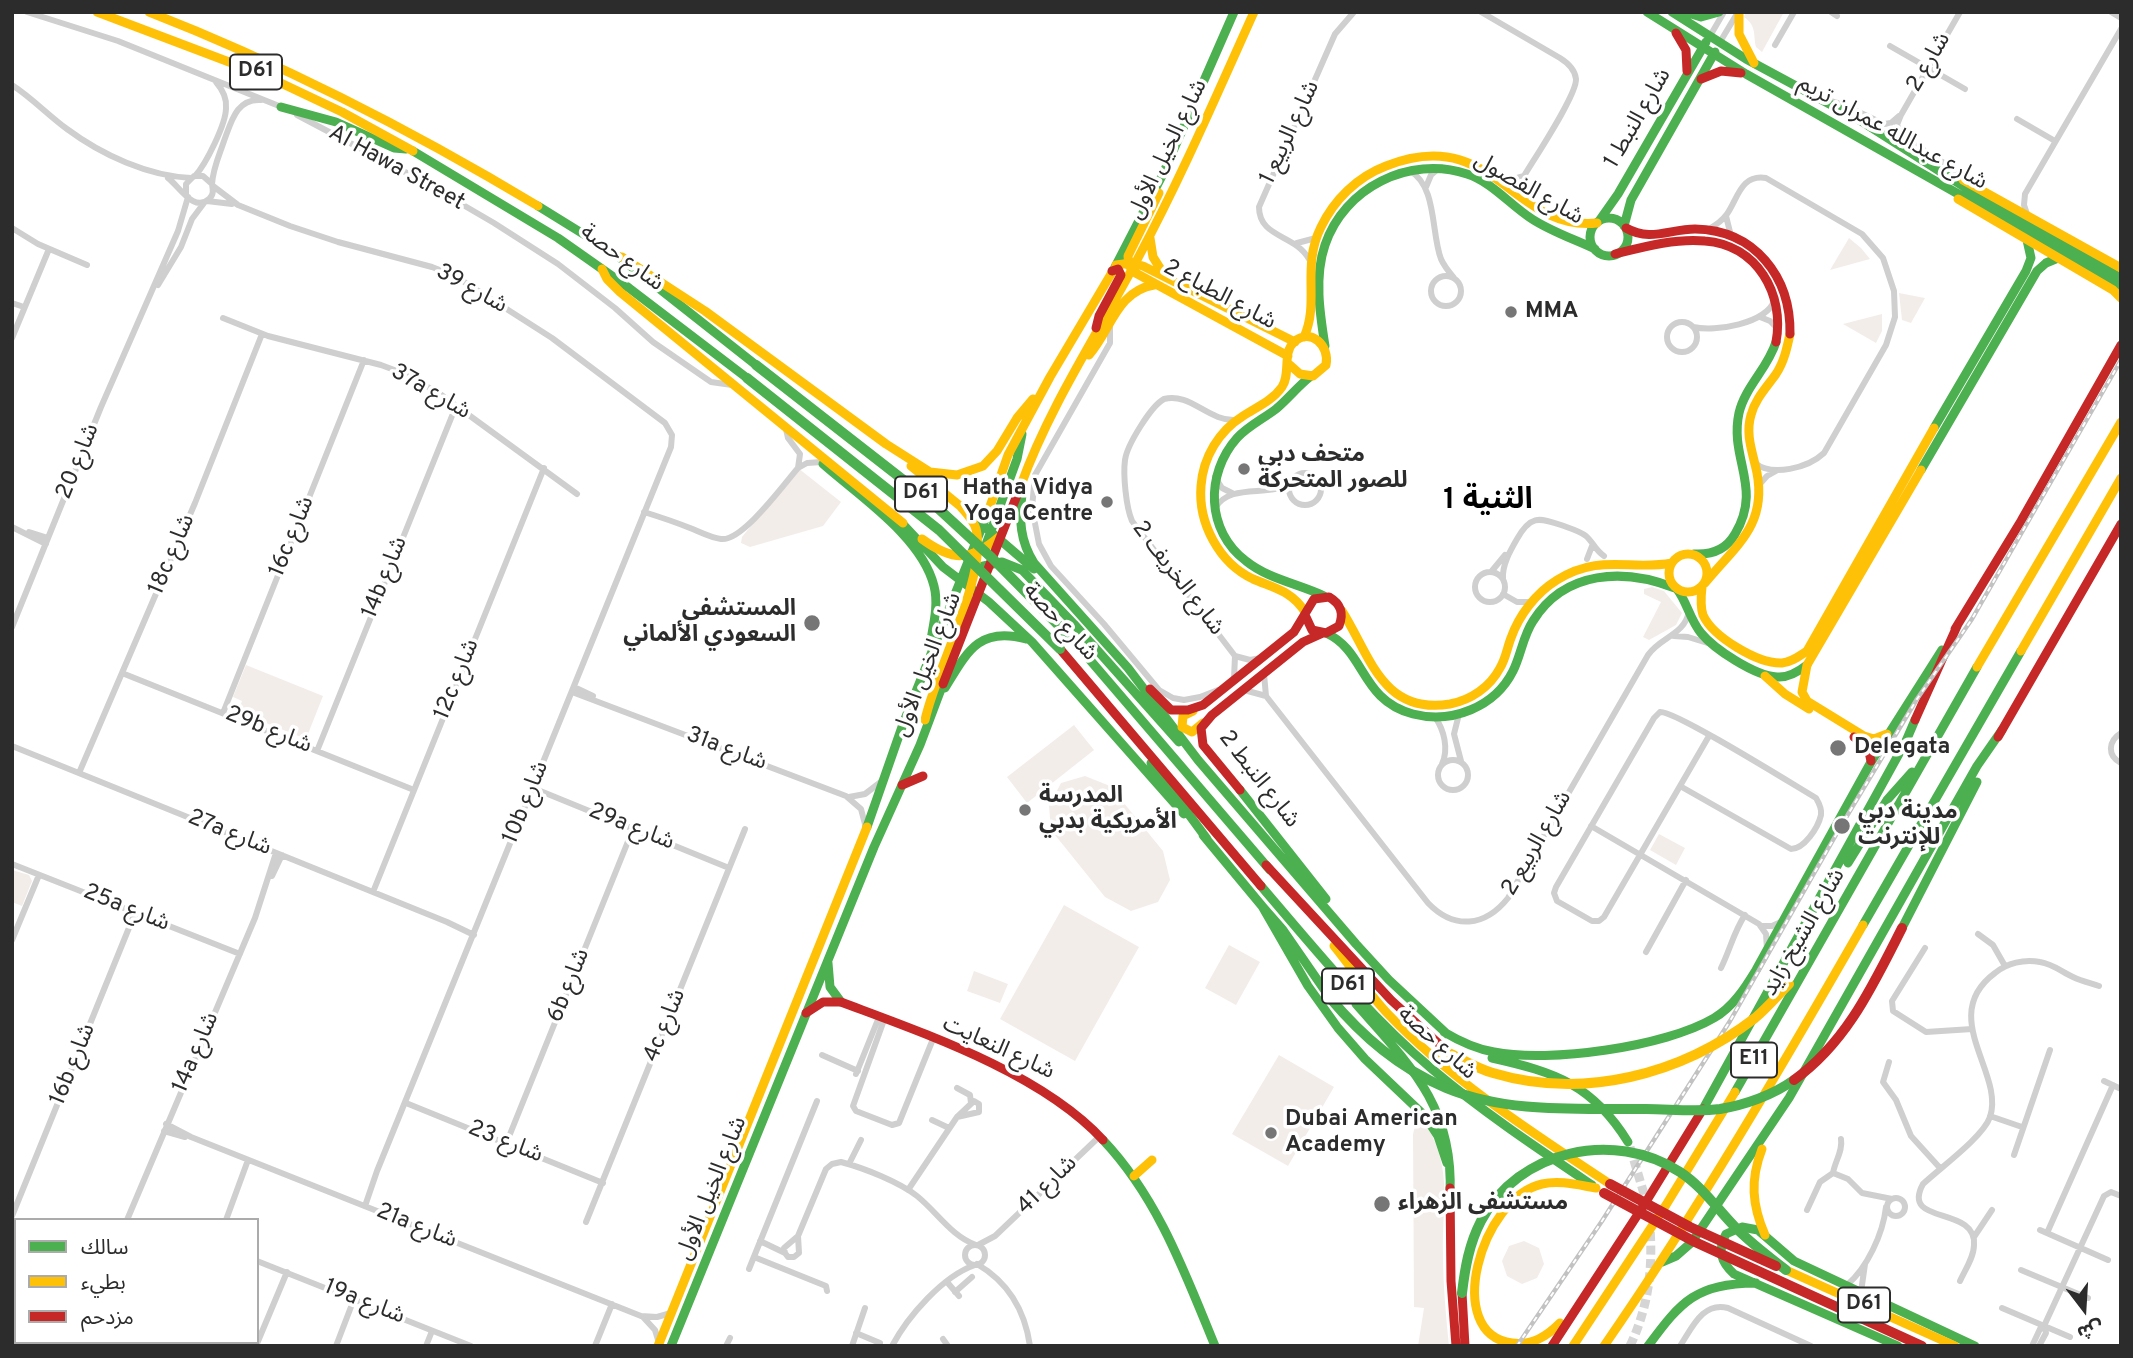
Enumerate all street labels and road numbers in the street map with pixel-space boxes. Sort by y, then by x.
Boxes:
street label: شارع 2 [1902,28,1958,98]
road number: D61 [230,55,282,90]
street label: شارع النبط 1 [1599,64,1679,174]
street label: شارع عبدالله عمران تريم [1793,71,1991,197]
street label: شارع الخيل الأول [1123,76,1215,224]
street label: شارع الربيع 1 [1255,77,1327,189]
street label: Al Hawa Street [323,120,469,218]
street label: شارع الفصول [1468,148,1588,232]
street label: شارع حصة [574,219,668,299]
street label: شارع الطباع 2 [1158,255,1280,337]
street label: شارع 39 [430,259,512,321]
street label: 37a شارع [385,359,475,427]
street label: شارع 20 [51,420,107,504]
road number: D61 [895,476,947,512]
street label: 16c شارع [264,493,322,581]
street label: 18c شارع [144,511,202,599]
street label: شارع الخريف 2 [1125,516,1229,642]
street label: 14b شارع [357,533,415,623]
street label: شارع حصة [1016,578,1102,668]
street label: شارع الخيل الأول [889,589,969,741]
street label: 12c شارع [429,636,487,724]
street label: 29b شارع [221,701,315,761]
street label: 31a شارع [682,722,770,778]
street label: شارع النبط 2 [1211,726,1305,834]
street label: 10b شارع [498,758,556,848]
street label: شارع الربيع 2 [1497,787,1579,901]
street label: 29a شارع [584,798,678,858]
street label: 27a شارع [183,805,275,863]
street label: شارع الشيخ زايد [1757,864,1853,1002]
street label: 25a شارع [79,879,173,939]
street label: 6b شارع [543,945,597,1027]
road number: D61 [1322,968,1374,1004]
street label: 4c شارع [639,986,693,1066]
street label: شارع حصة [1391,1001,1481,1087]
street label: 14a شارع [168,1009,226,1097]
street label: شارع النعايت [938,1011,1058,1087]
street label: 16b شارع [45,1020,103,1110]
road number: E11 [1731,1042,1777,1078]
street label: شارع الخيل الأول [672,1113,754,1265]
street label: شارع 23 [464,1116,546,1170]
street label: شارع 41 [1012,1151,1084,1221]
street label: 21a شارع [372,1198,460,1256]
street label: 19a شارع [320,1274,408,1332]
road number: D61 [1838,1288,1890,1322]

